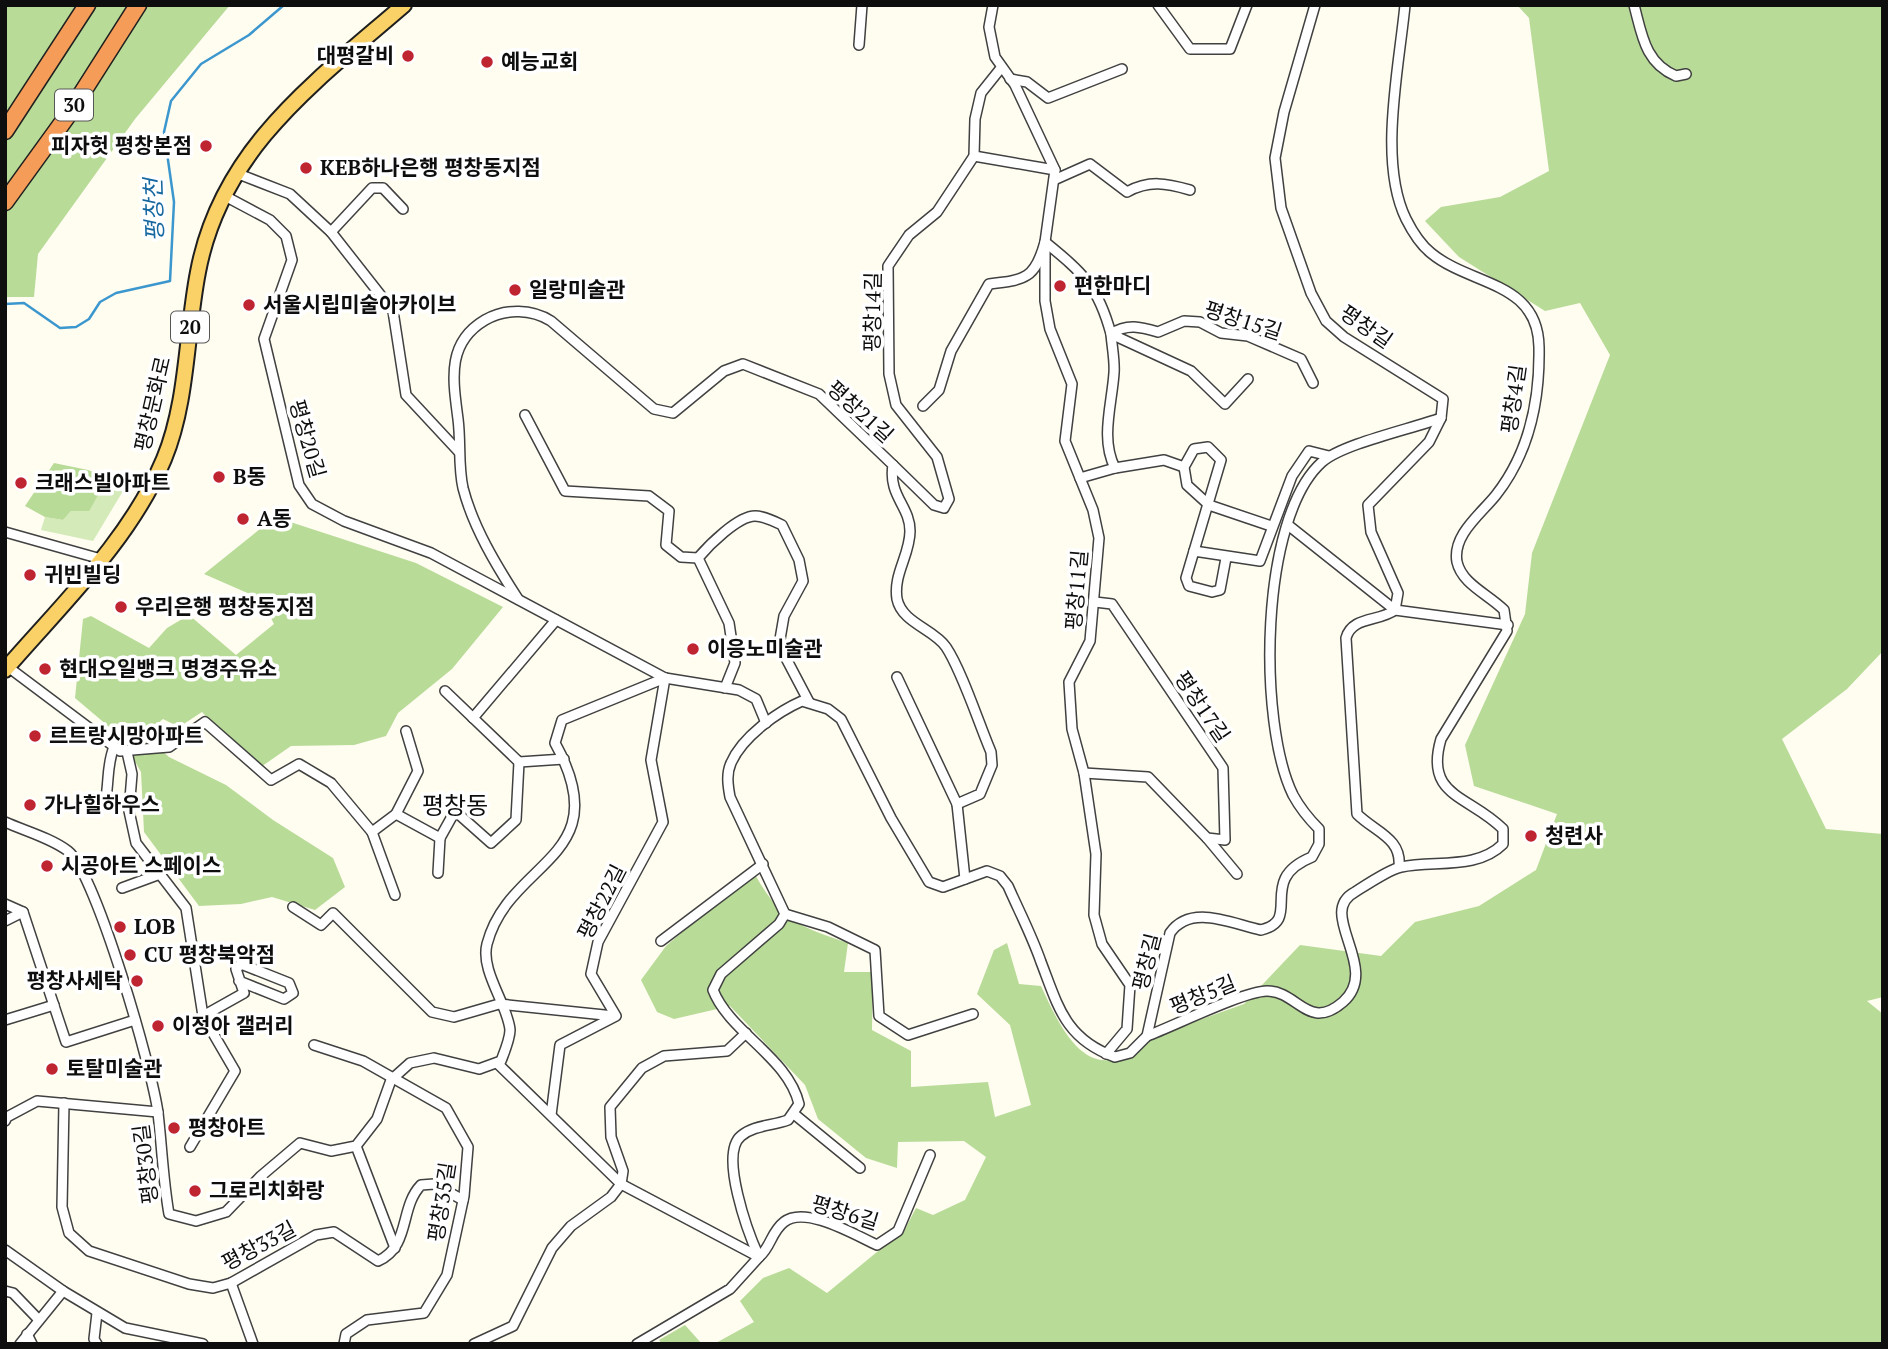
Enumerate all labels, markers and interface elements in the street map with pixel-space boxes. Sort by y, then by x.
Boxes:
place label: 대평갈비 [317,41,394,69]
place label: 예능교회 [501,47,578,75]
marker: 대평갈비 [400,48,416,64]
marker: 예능교회 [479,54,495,70]
road number: 30 [55,90,93,120]
place label: 피자헛 평창본점 [51,131,192,159]
marker: 피자헛 평창본점 [198,138,214,154]
place label: KEB하나은행 평창동지점 [320,153,541,181]
marker: KEB하나은행 평창동지점 [298,160,314,176]
water label: 평창천 [137,175,170,242]
place label: 편한마디 [1074,271,1151,299]
street label: 평창14길 [857,272,887,352]
place label: 일랑미술관 [529,275,626,303]
marker: 편한마디 [1052,278,1068,294]
marker: 일랑미술관 [507,282,523,298]
place label: 서울시립미술아카이브 [263,290,456,318]
street label: 평창15길 [1201,294,1286,346]
marker: 서울시립미술아카이브 [241,297,257,313]
street label: 평창길 [1335,298,1398,354]
road number: 20 [171,312,209,342]
street label: 평창문화로 [128,354,177,454]
street label: 평창4길 [1494,363,1532,435]
street label: 평창21길 [821,374,900,449]
street label: 평창20길 [283,396,332,481]
place label: B동 [233,462,266,490]
place label: 크래스빌아파트 [35,468,170,496]
marker: B동 [211,469,227,485]
marker: 크래스빌아파트 [13,475,29,491]
place label: A동 [257,504,292,532]
marker: A동 [235,511,251,527]
street label: 평창11길 [1059,549,1093,631]
place label: 귀빈빌딩 [44,560,121,588]
marker: 귀빈빌딩 [22,567,38,583]
place label: 우리은행 평창동지점 [135,592,315,620]
marker: 우리은행 평창동지점 [113,599,129,615]
place label: 이응노미술관 [707,634,823,662]
marker: 이응노미술관 [685,641,701,657]
place label: 현대오일뱅크 명경주유소 [59,654,277,682]
marker: 현대오일뱅크 명경주유소 [37,661,53,677]
street label: 평창17길 [1169,665,1237,748]
place label: 르트랑시망아파트 [49,721,204,749]
marker: 르트랑시망아파트 [27,728,43,744]
district label: 평창동 [422,789,488,821]
place label: 가나힐하우스 [44,790,160,818]
marker: 가나힐하우스 [22,797,38,813]
place label: 청련사 [1545,821,1603,849]
marker: 청련사 [1523,828,1539,844]
place label: 시공아트 스페이스 [61,851,221,879]
marker: 시공아트 스페이스 [39,858,55,874]
street label: 평창22길 [570,859,632,944]
place label: LOB [134,912,175,940]
marker: LOB [112,919,128,935]
street label: 평창길 [1125,930,1167,993]
place label: CU 평창북악점 [144,940,275,968]
marker: CU 평창북악점 [122,947,138,963]
place label: 평창사세탁 [26,966,123,994]
street label: 평창5길 [1165,968,1240,1020]
marker: 평창사세탁 [129,973,145,989]
place label: 이정아 갤러리 [172,1011,294,1039]
marker: 이정아 갤러리 [150,1018,166,1034]
place label: 토탈미술관 [66,1054,163,1082]
marker: 토탈미술관 [44,1061,60,1077]
place label: 평창아트 [188,1113,265,1141]
marker: 평창아트 [166,1120,182,1136]
street label: 평창30길 [126,1123,164,1206]
street label: 평창35길 [421,1160,461,1244]
place label: 그로리치화랑 [209,1176,325,1204]
marker: 그로리치화랑 [187,1183,203,1199]
street label: 평창6길 [808,1189,882,1236]
street label: 평창33길 [216,1214,301,1276]

